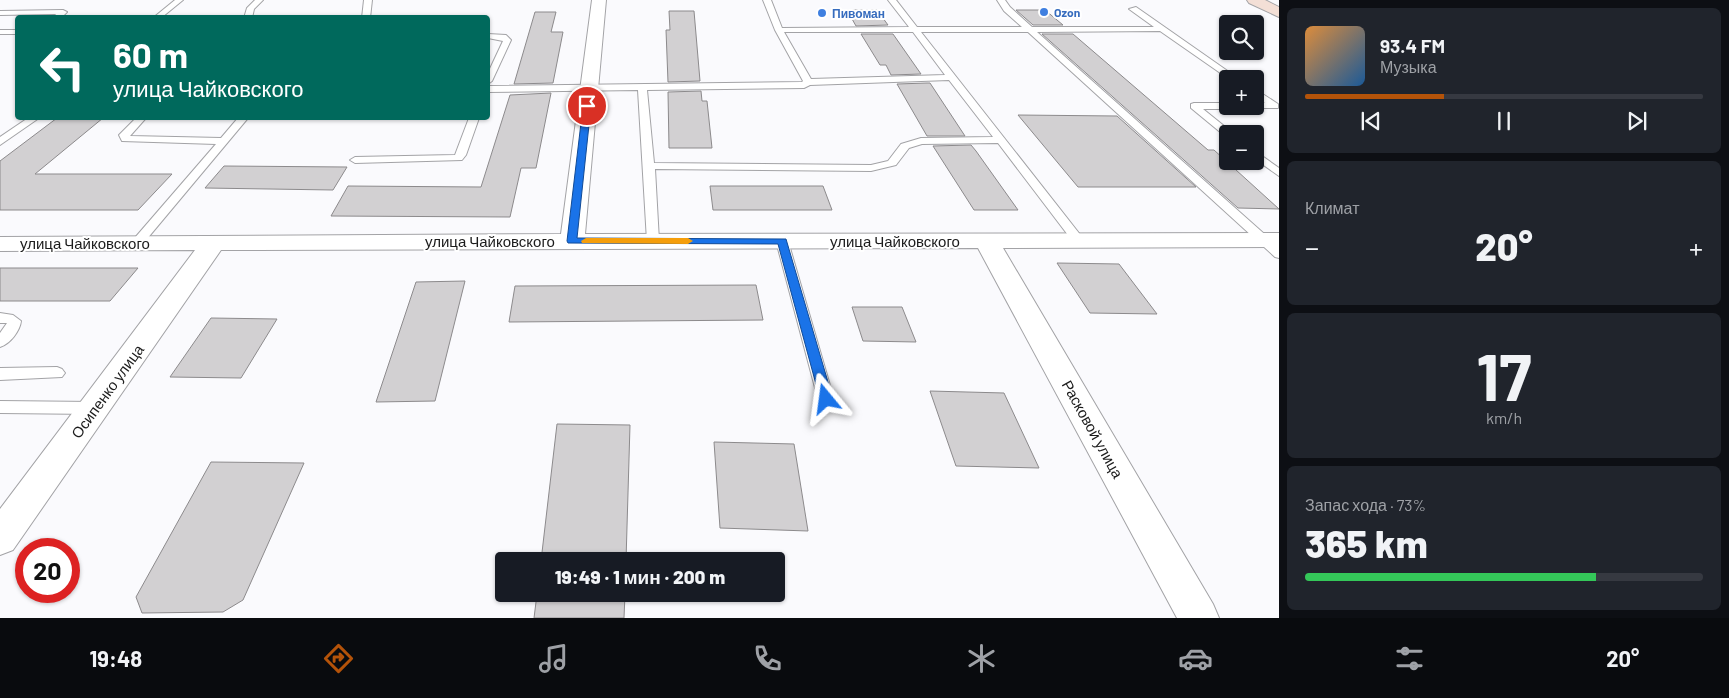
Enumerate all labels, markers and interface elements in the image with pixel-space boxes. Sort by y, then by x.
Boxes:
place label: Ozon [1054,5,1080,19]
place label: Пивоман [832,6,885,20]
marker: Ozon [1038,6,1050,18]
marker: Пивоман [816,7,828,19]
map controls [1219,15,1264,170]
button: search [1219,15,1264,60]
text: 60 m [113,33,188,75]
text: 93.4 FM [1380,34,1445,57]
icon: left [30,35,95,100]
text: Музыка [1380,57,1437,76]
button: + [1219,70,1264,115]
text: улица Чайковского [113,75,304,101]
pin [566,85,608,127]
icon: arrive [573,92,601,120]
icon: previous [1357,107,1385,135]
icon: pause [1490,107,1518,135]
icon: next [1623,107,1651,135]
button: − [1219,125,1264,170]
text: Климат [1305,198,1359,217]
text: 20° [1475,223,1533,269]
text: − [1305,230,1319,264]
text: + [1689,230,1703,264]
street label: улица Чайковского [425,232,555,250]
street label: улица Чайковского [830,232,960,250]
street label: улица Чайковского [20,234,150,252]
text: 17 [1476,336,1532,414]
street label: Осипенко улица [67,340,147,441]
position arrow [799,372,851,424]
street label: Расковой улица [1059,377,1128,482]
text: km/h [1486,408,1522,427]
text: Запас хода · 73% [1305,495,1426,514]
text: 365 km [1305,520,1428,566]
speed limit sign: 20 [15,538,80,603]
text: 19:49 · 1 мин · 200 m [555,565,725,588]
icon: directions [321,641,356,676]
icon: music [536,641,571,676]
icon: phone [750,641,785,676]
icon: climate [964,641,999,676]
icon: car [1178,641,1213,676]
icon: filters [1392,641,1427,676]
text: 19:48 [90,645,142,671]
text: 20° [1606,645,1639,671]

